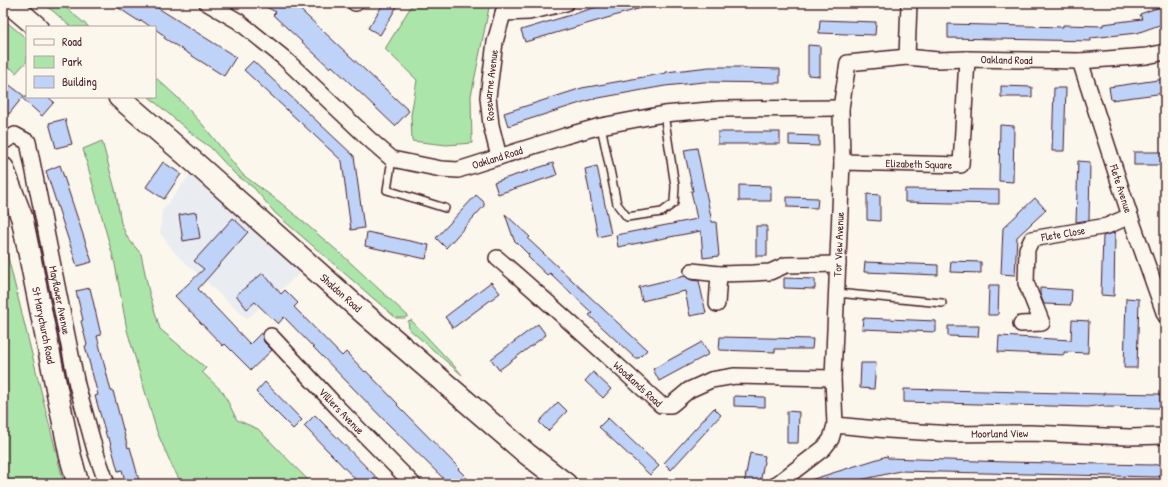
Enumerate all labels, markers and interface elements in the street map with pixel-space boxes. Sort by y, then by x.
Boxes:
legend [26,26,156,98]
text: Road [62,33,82,50]
street label: Rosewarne Avenue [481,48,501,122]
street label: Oakland Road [980,52,1033,67]
text: Park [62,53,82,70]
text: Building [62,73,97,90]
street label: Oakland Road [470,143,525,172]
street label: Elizabeth Square [885,156,953,172]
street label: Flete Avenue [1106,162,1136,215]
street label: Tor View Avenue [830,211,847,277]
street label: Flete Close [1039,223,1087,244]
street label: Mayflower Avenue [46,265,74,336]
street label: Shaldon Road [317,271,365,316]
street label: St Marychurch Road [29,286,59,366]
street label: Woodlands Road [611,358,666,410]
street label: Villiers Avenue [316,385,367,438]
street label: Moorland View [971,426,1028,441]

